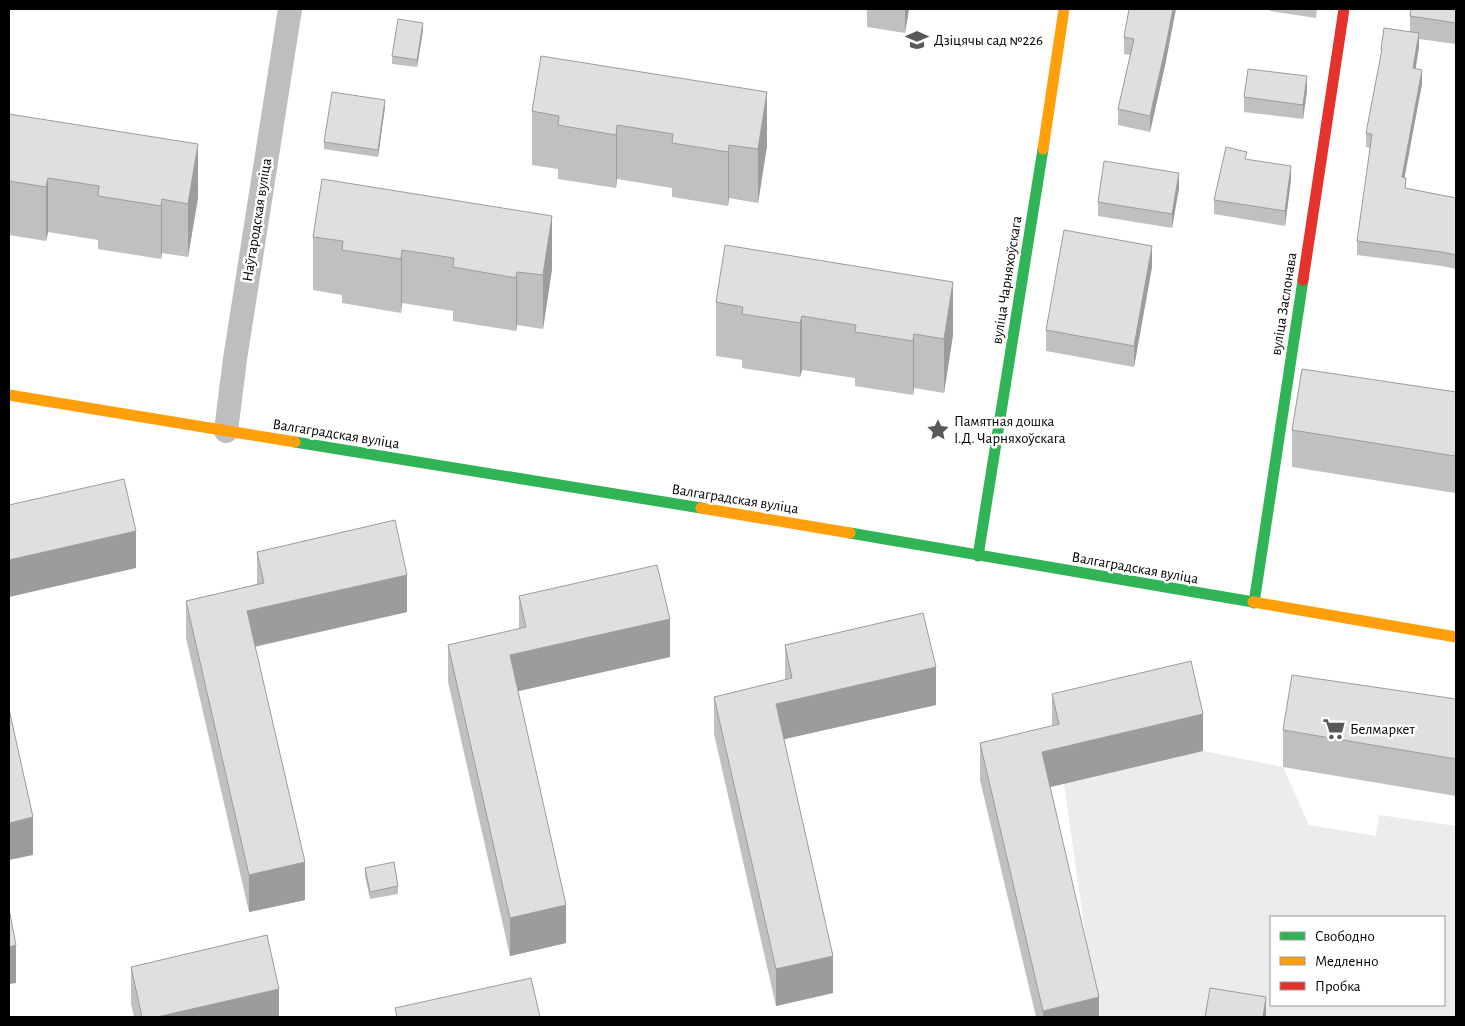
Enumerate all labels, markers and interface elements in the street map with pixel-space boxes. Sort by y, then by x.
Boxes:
school or university icon: Дзіцячы сад №226 [904,27,930,53]
place label: Дзіцячы сад №226 [934,33,1043,48]
street label: Наўгародская вуліца [240,157,274,283]
street label: вуліца Чарняхоўскага [989,215,1025,345]
street label: вуліца Заслонава [1268,251,1300,357]
place label: Памятная дошка І.Д. Чарняхоўскага [954,414,1066,446]
street label: Валгаградская вуліца [271,417,401,451]
place icon: Памятная дошка І.Д. Чарняхоўскага [925,417,951,443]
street label: Валгаградская вуліца [670,482,800,516]
street label: Валгаградская вуліца [1071,549,1200,587]
supermarket icon: Белмаркет [1321,716,1347,742]
place label: Белмаркет [1350,722,1415,737]
legend [1270,916,1445,1006]
text: Свободно [1315,929,1375,944]
text: Медленно [1315,954,1379,969]
text: Пробка [1315,979,1361,994]

